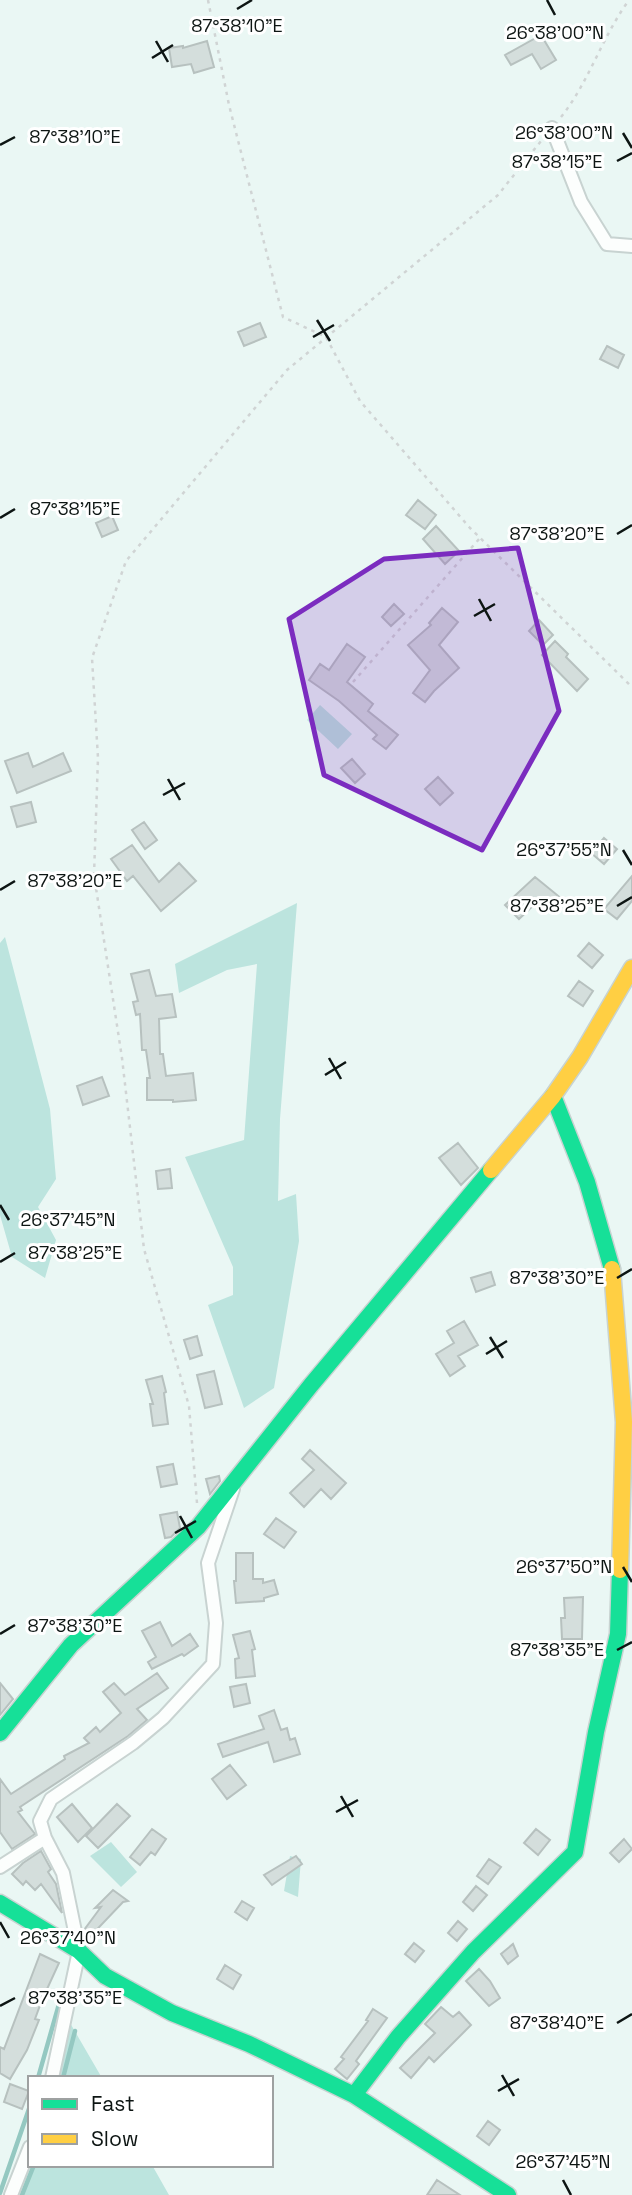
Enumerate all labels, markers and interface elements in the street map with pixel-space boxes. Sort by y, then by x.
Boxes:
text: 87°38'10"E [191,14,283,37]
text: 26°38'00"N [506,21,604,44]
text: 26°38'00"N [515,121,613,144]
text: 87°38'10"E [29,125,121,148]
text: 87°38'15"E [512,150,602,173]
text: 87°38'15"E [30,497,120,520]
text: 87°38'20"E [510,522,604,545]
text: 26°37'55"N [516,838,612,861]
text: 87°38'20"E [28,869,122,892]
text: 87°38'25"E [510,894,604,917]
text: 26°37'45"N [20,1208,116,1231]
text: 87°38'25"E [28,1241,122,1264]
text: 87°38'30"E [510,1266,604,1289]
text: 26°37'50"N [516,1555,612,1578]
text: 87°38'30"E [28,1614,122,1637]
text: 87°38'35"E [510,1638,604,1661]
text: 26°37'40"N [20,1926,116,1949]
text: 87°38'35"E [28,1986,122,2009]
text: 87°38'40"E [510,2011,604,2034]
legend [28,2076,273,2167]
text: Fast [91,2090,135,2117]
text: Slow [91,2125,139,2152]
text: 26°37'45"N [515,2150,611,2173]

